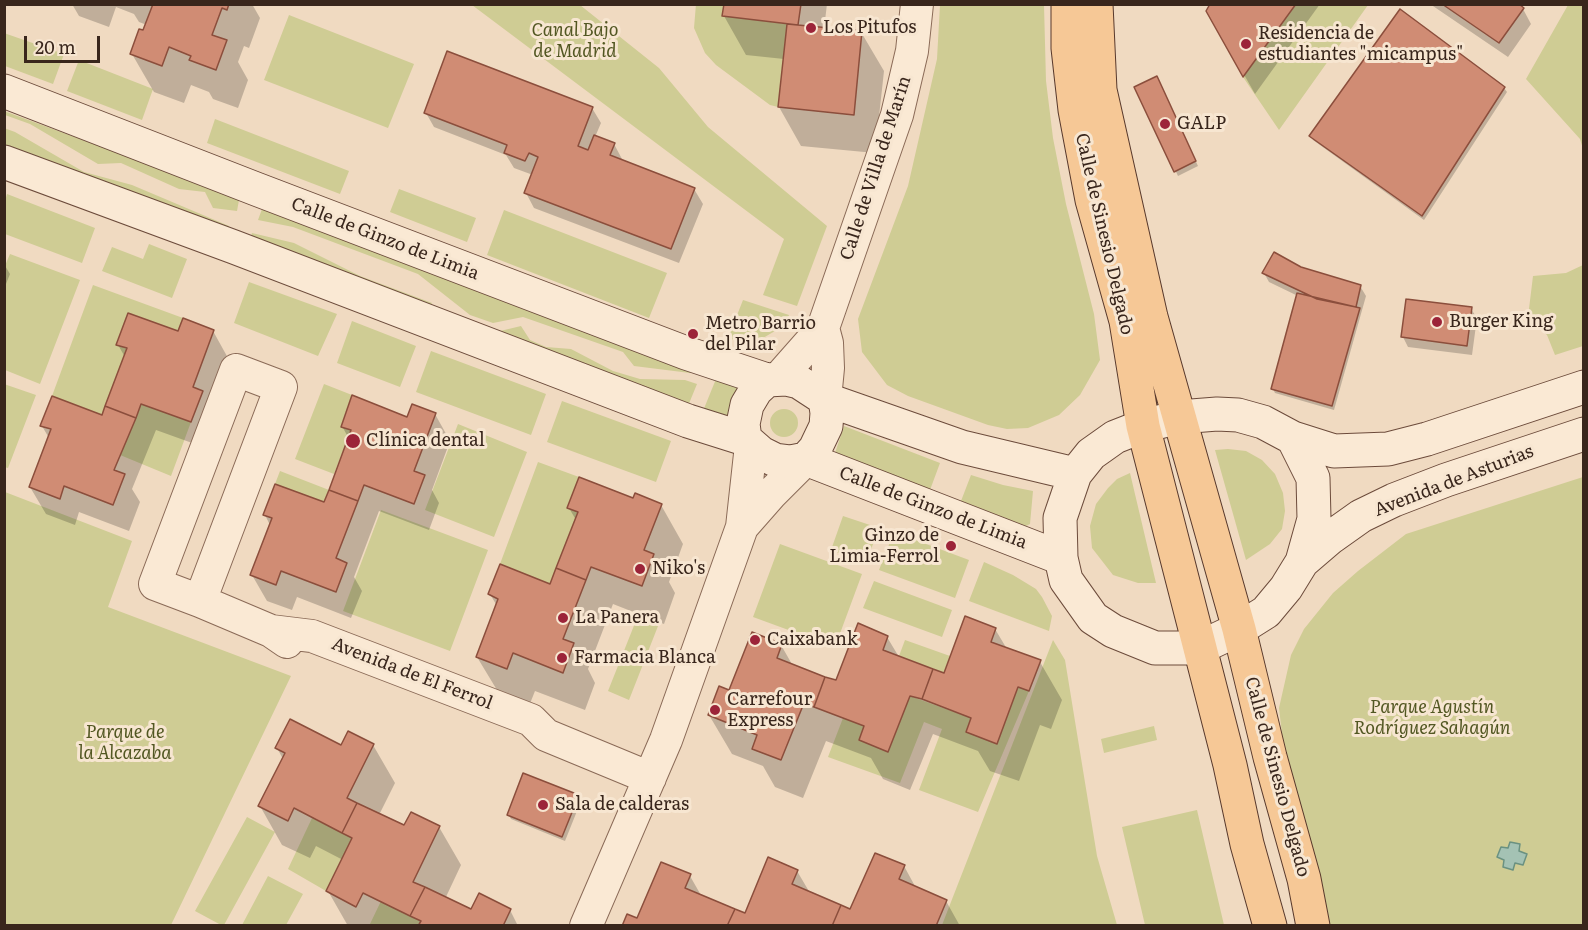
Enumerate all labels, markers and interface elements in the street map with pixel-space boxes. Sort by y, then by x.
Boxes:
place label: Los Pitufos [823,17,916,39]
park label: Canal Bajo de Madrid [532,20,618,63]
marker: Los Pitufos [804,21,818,35]
place label: Residencia de estudiantes "micampus" [1258,23,1463,66]
scale bar [27,24,104,62]
text: 20 m [35,33,76,60]
marker: Residencia de estudiantes "micampus" [1239,37,1253,51]
street label: Calle de Villa de Marín [836,73,916,263]
place label: GALP [1177,113,1226,135]
marker: GALP [1158,117,1172,131]
street label: Calle de Sinesio Delgado [1070,131,1138,337]
street label: Calle de Ginzo de Limia [288,193,482,285]
place label: Burger King [1449,311,1553,333]
place label: Metro Barrio del Pilar [705,313,816,356]
marker: Burger King [1430,315,1444,329]
marker: Metro Barrio del Pilar [686,327,700,341]
place label: Clínica dental [366,430,485,452]
marker: Clínica dental [344,432,362,450]
street label: Avenida de Asturias [1371,441,1537,521]
street label: Calle de Ginzo de Limia [836,462,1030,554]
place label: Ginzo de Limia-Ferrol [829,525,939,568]
marker: Ginzo de Limia-Ferrol [944,539,958,553]
place label: Niko's [652,558,705,580]
marker: Niko's [633,562,647,576]
place label: La Panera [575,607,659,629]
marker: La Panera [556,611,570,625]
place label: Caixabank [767,629,858,651]
street label: Avenida de El Ferrol [328,633,496,715]
marker: Caixabank [748,633,762,647]
place label: Farmacia Blanca [574,647,716,669]
marker: Farmacia Blanca [555,651,569,665]
street label: Calle de Sinesio Delgado [1240,675,1314,879]
place label: Carrefour Express [727,689,812,732]
park label: Parque Agustín Rodríguez Sahagún [1353,697,1511,740]
marker: Carrefour Express [708,703,722,717]
park label: Parque de la Alcazaba [79,722,171,764]
place label: Sala de calderas [555,794,689,816]
marker: Sala de calderas [536,798,550,812]

